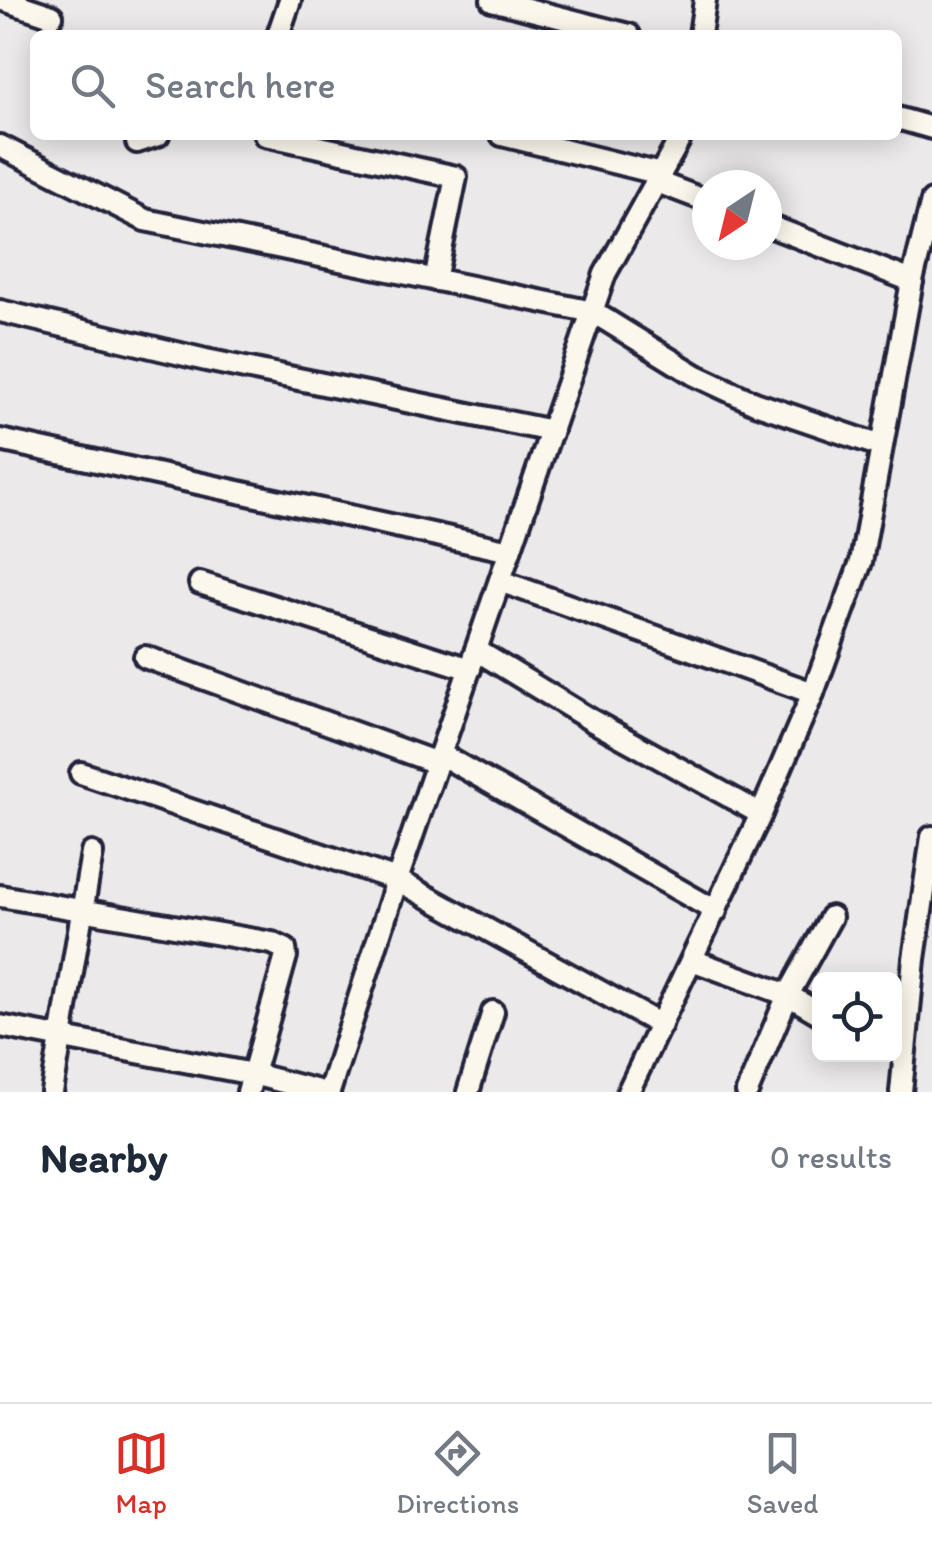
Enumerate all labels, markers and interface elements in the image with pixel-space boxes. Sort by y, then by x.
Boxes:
search box [30,30,902,140]
icon: search [65,58,120,113]
text: Search here [145,62,336,108]
north arrow [692,170,782,260]
map controls [812,972,902,1062]
button: locate [812,972,902,1062]
text: Nearby [40,1132,167,1183]
text: 0 results [770,1138,892,1176]
tab: Map [114,1426,169,1520]
tab: Directions [396,1426,519,1520]
tab: Saved [747,1426,818,1520]

